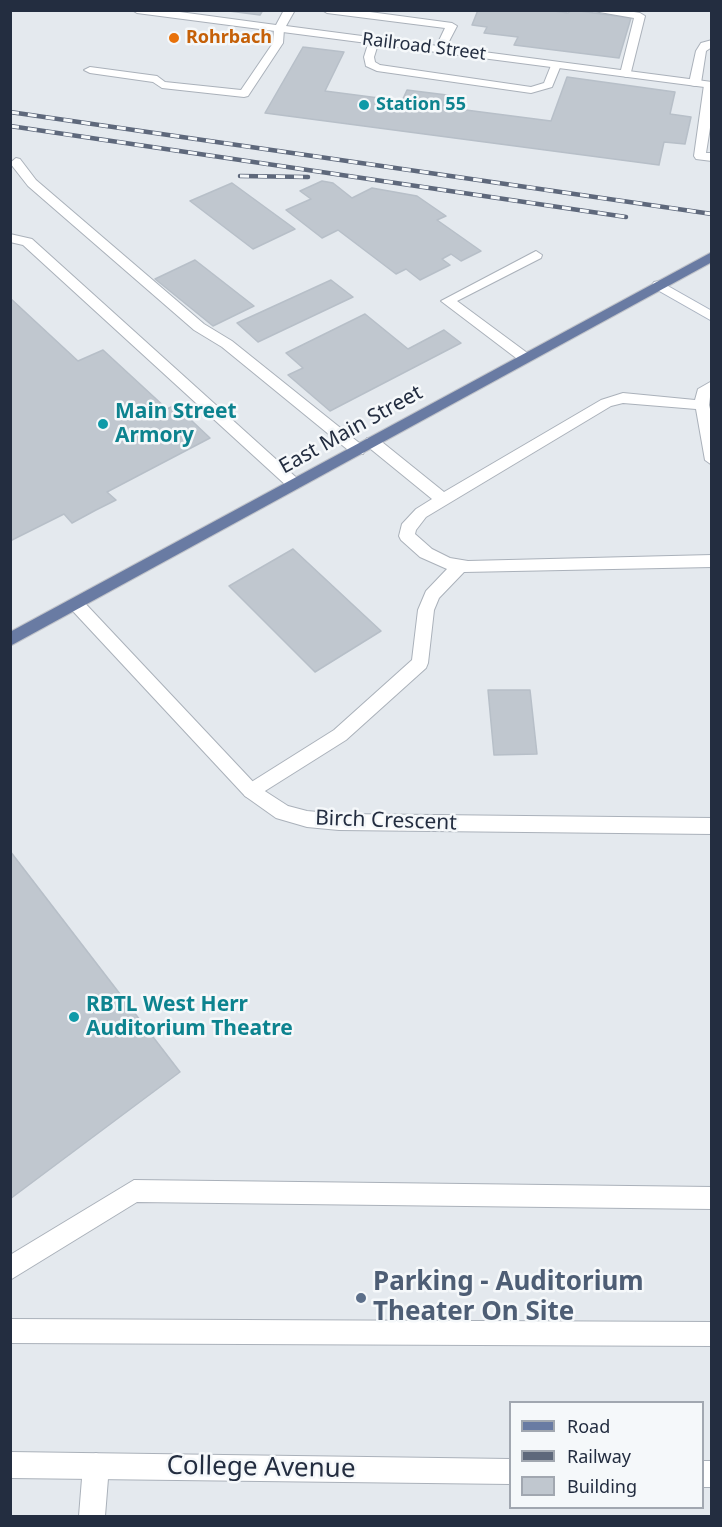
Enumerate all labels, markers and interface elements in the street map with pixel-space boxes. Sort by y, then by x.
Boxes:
place label: Rohrbach [186,27,272,49]
street label: Railroad Street [361,29,487,65]
marker: Rohrbach [167,31,181,45]
place label: Station 55 [376,94,466,116]
marker: Station 55 [357,98,371,112]
street label: East Main Street [275,380,427,480]
place label: Main Street Armory [115,399,237,449]
marker: Main Street Armory [96,417,110,431]
street label: Birch Crescent [315,806,457,836]
place label: RBTL West Herr Auditorium Theatre [86,992,293,1042]
marker: RBTL West Herr Auditorium Theatre [67,1010,81,1024]
place label: Parking - Auditorium Theater On Site [373,1267,644,1328]
marker: Parking - Auditorium Theater On Site [354,1291,368,1305]
legend [509,1401,704,1509]
text: Road [567,1414,610,1438]
text: Railway [567,1444,631,1468]
street label: College Avenue [166,1451,356,1485]
text: Building [567,1474,637,1498]

